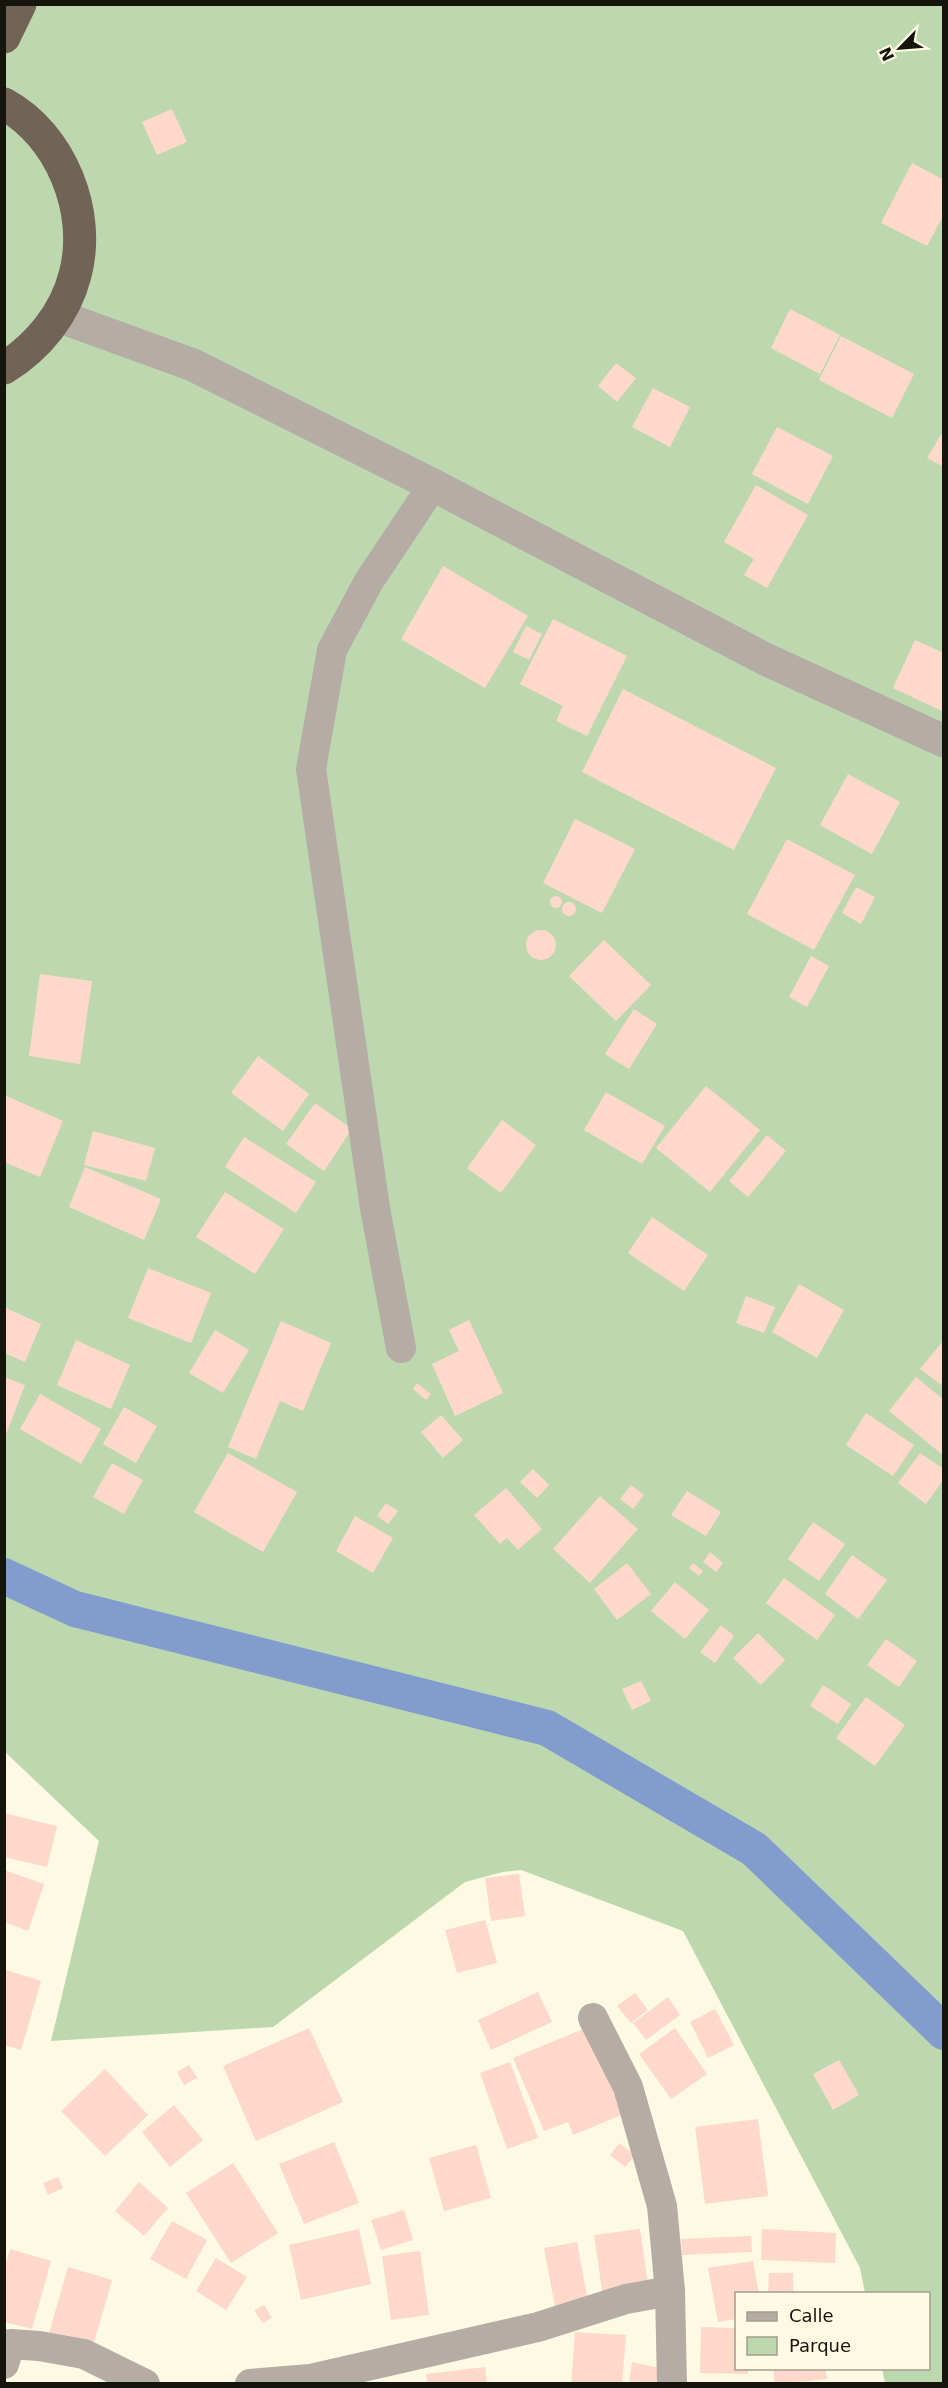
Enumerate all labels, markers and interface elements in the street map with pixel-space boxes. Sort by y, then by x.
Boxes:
north arrow [870,18,930,78]
text: N [875,44,898,64]
legend [735,2292,930,2370]
text: Calle [789,2305,834,2326]
text: Parque [789,2335,851,2356]

